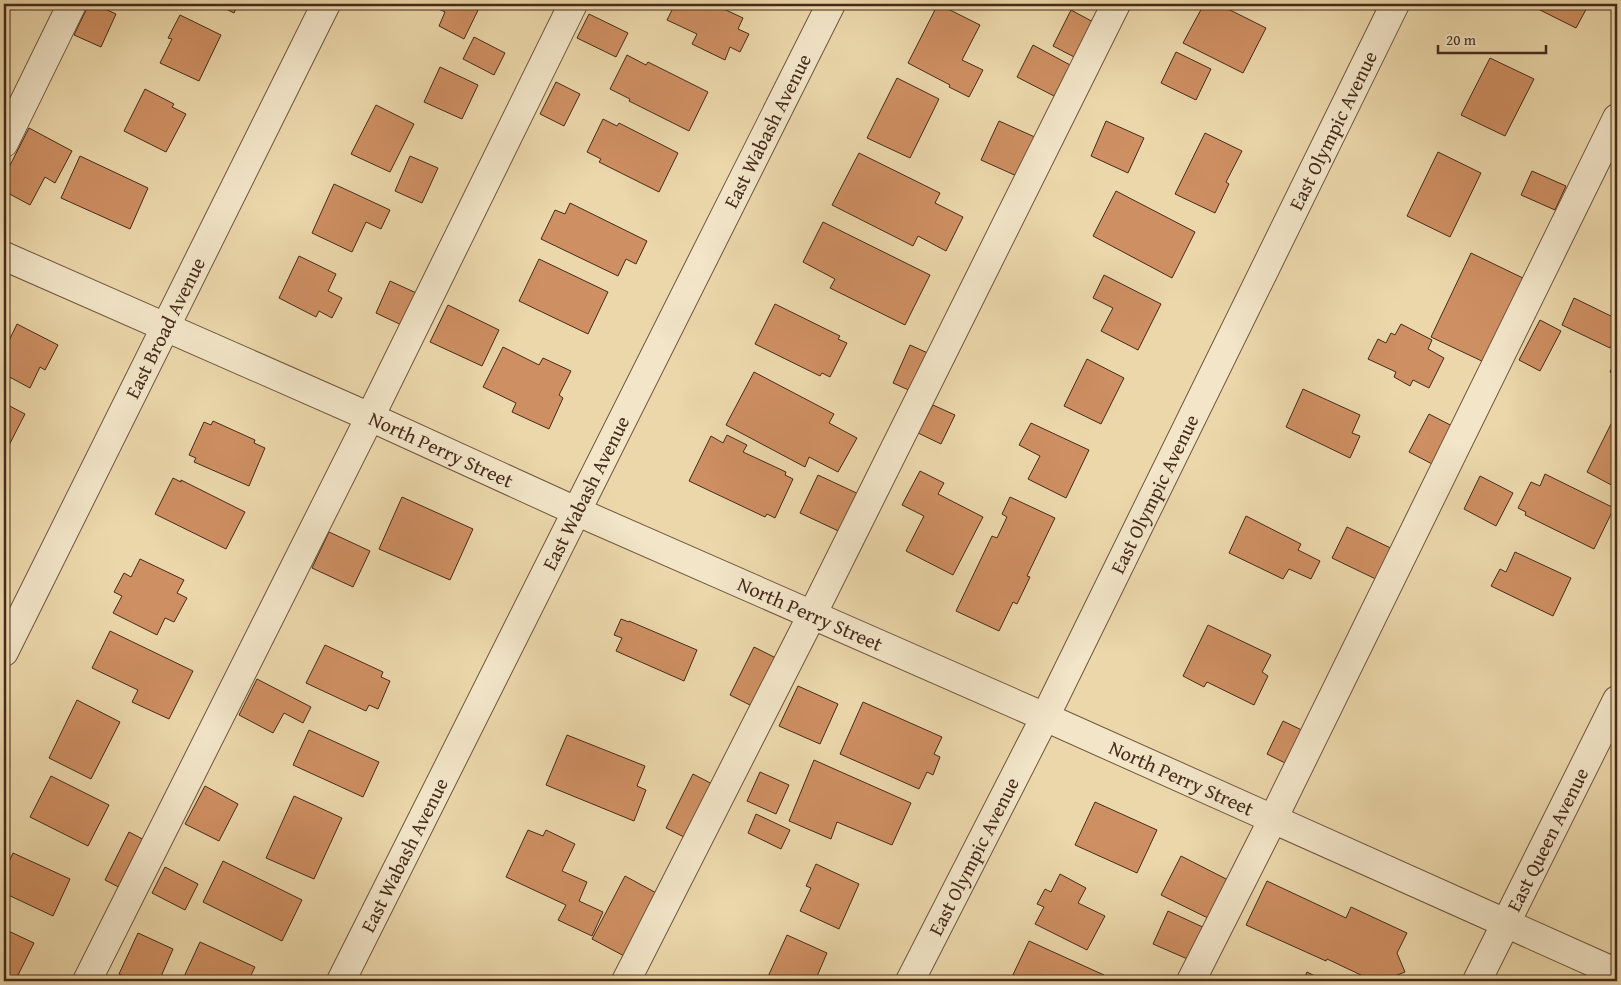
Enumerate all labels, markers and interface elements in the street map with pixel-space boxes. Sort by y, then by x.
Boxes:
scale bar [1438,22,1546,54]
text: 20 m [1446,29,1477,50]
street label: East Olympic Avenue [1281,46,1384,215]
street label: East Wabash Avenue [716,48,818,213]
street label: East Broad Avenue [117,252,212,403]
street label: North Perry Street [364,403,518,495]
street label: East Olympic Avenue [1103,409,1205,578]
street label: East Wabash Avenue [534,410,636,575]
street label: North Perry Street [733,569,888,658]
street label: North Perry Street [1105,733,1259,823]
street label: East Queen Avenue [1499,762,1595,916]
street label: East Wabash Avenue [353,772,455,937]
street label: East Olympic Avenue [921,772,1026,940]

